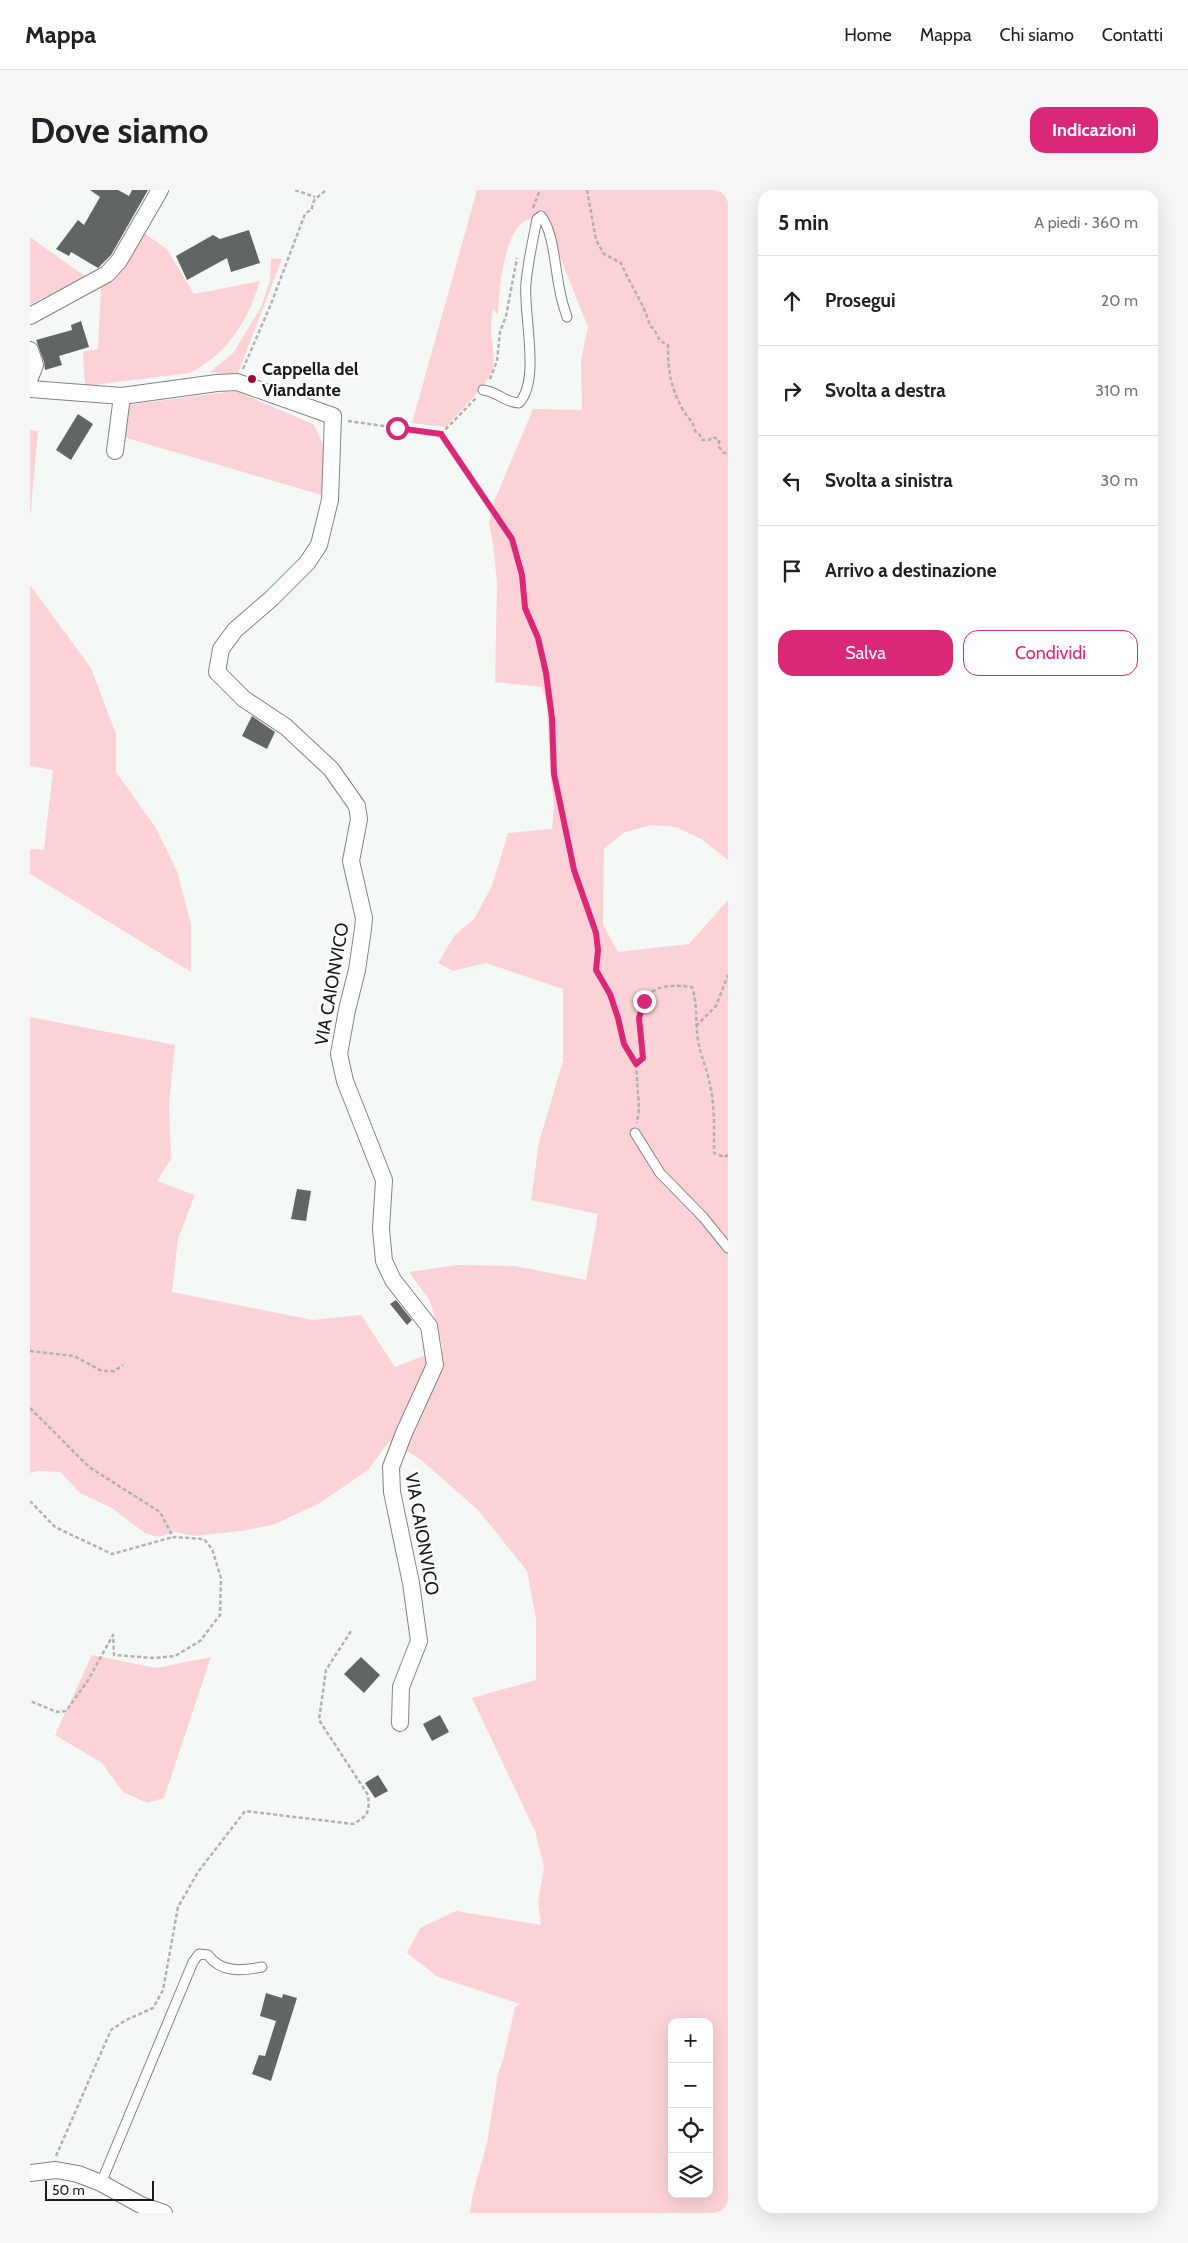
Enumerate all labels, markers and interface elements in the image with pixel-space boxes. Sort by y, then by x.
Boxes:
text: Mappa [25,20,96,49]
text: Home [844,24,892,46]
text: Mappa [920,24,972,46]
text: Chi siamo [1000,24,1074,46]
text: Contatti [1102,24,1163,46]
button: Indicazioni [1030,107,1158,153]
text: Dove siamo [30,109,209,152]
text: 5 min [778,210,829,235]
text: A piedi · 360 m [1034,213,1138,232]
icon: ahead [778,287,806,315]
text: Prosegui [825,289,896,312]
text: 20 m [1101,291,1138,310]
place label: Cappella del Viandante [262,358,359,401]
marker: Cappella del Viandante [246,373,258,385]
icon: right [778,377,806,405]
text: Svolta a destra [825,379,946,402]
text: 310 m [1095,381,1138,400]
route start [386,417,409,440]
icon: left [778,467,806,495]
text: Svolta a sinistra [825,469,953,492]
text: 30 m [1101,471,1138,490]
icon: arrive [778,557,806,585]
text: Arrivo a destinazione [825,559,996,582]
button: Salva [778,630,953,676]
button: Condividi [963,630,1138,676]
street label: VIA CAIONVICO [310,921,354,1047]
route end [633,990,656,1013]
street label: VIA CAIONVICO [400,1471,444,1597]
map controls [668,2018,713,2198]
button: + [668,2018,713,2063]
button: − [668,2063,713,2108]
button: locate [668,2108,713,2153]
button: layers [668,2153,713,2198]
scale bar [45,2178,154,2201]
text: 50 m [52,2181,85,2199]

